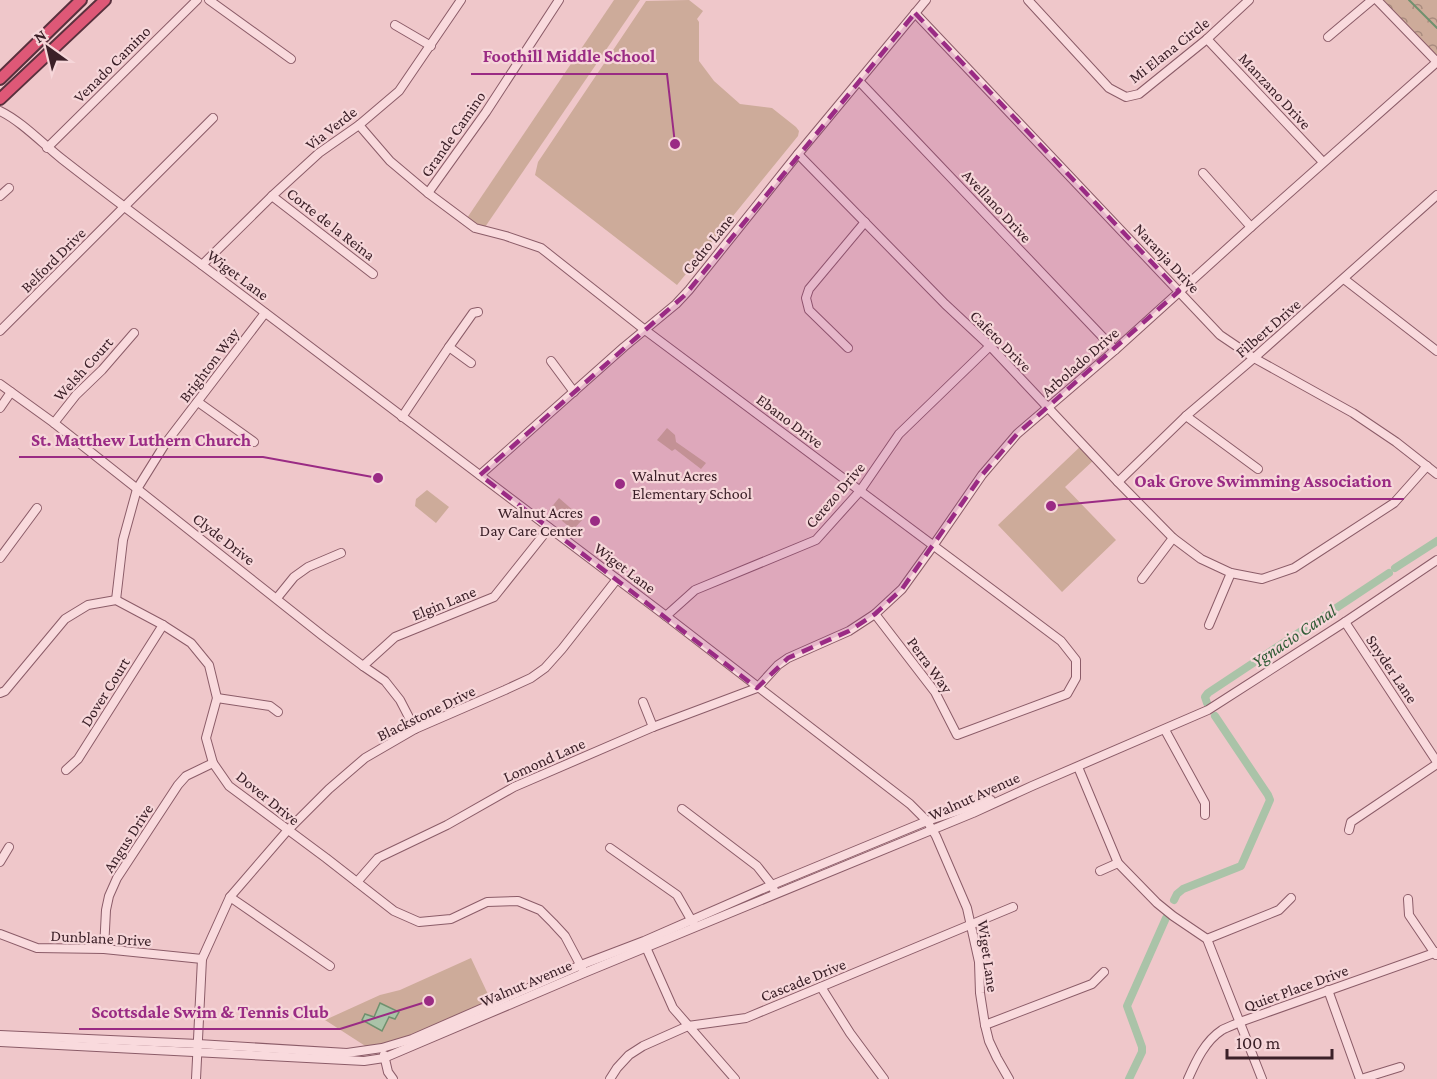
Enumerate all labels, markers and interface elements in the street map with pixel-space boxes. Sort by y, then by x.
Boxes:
street label: Mi Elana Circle [1126,14,1212,86]
north arrow [18,18,78,78]
street label: Venado Camino [70,22,154,106]
text: N [31,26,49,46]
callout: Foothill Middle School [471,38,667,74]
text: Foothill Middle School [483,46,655,66]
street label: Manzano Drive [1235,49,1315,133]
street label: Grande Camino [417,88,489,180]
street label: Via Verde [302,103,360,153]
street label: Avellano Drive [959,166,1035,246]
street label: Corte de la Reina [284,184,379,264]
street label: Cedro Lane [679,211,737,277]
street label: Naranja Drive [1130,220,1203,297]
street label: Belford Drive [17,224,89,296]
street label: Wiget Lane [203,246,272,304]
street label: Filbert Drive [1232,295,1304,361]
street label: Cafeto Drive [967,307,1035,375]
street label: Brighton Way [176,324,244,406]
street label: Arbolado Drive [1038,324,1122,400]
street label: Welsh Court [50,333,117,404]
street label: Ebano Drive [754,391,826,451]
callout: St. Matthew Luthern Church [19,421,263,457]
text: St. Matthew Luthern Church [31,430,252,450]
street label: Cerezo Drive [802,459,868,531]
callout: Oak Grove Swimming Association [1123,463,1404,499]
place label: Walnut Acres Elementary School [632,467,752,503]
text: Oak Grove Swimming Association [1134,471,1392,491]
marker: Walnut Acres Elementary School [613,477,627,491]
place label: Walnut Acres Day Care Center [480,504,583,540]
street label: Clyde Drive [189,509,258,569]
marker: Walnut Acres Day Care Center [588,514,602,528]
street label: Wiget Lane [590,539,659,597]
street label: Elgin Lane [410,582,479,624]
water label: Ygnacio Canal [1248,600,1340,671]
street label: Snyder Lane [1362,632,1421,707]
street label: Perra Way [903,634,956,697]
street label: Dover Court [77,654,133,730]
street label: Blackstone Drive [374,682,478,744]
street label: Lomond Lane [500,734,588,786]
street label: Dover Drive [233,767,303,829]
street label: Walnut Avenue [926,768,1022,824]
street label: Angus Drive [100,801,157,876]
street label: Wiget Lane [974,919,1001,993]
street label: Dunblane Drive [50,927,152,949]
street label: Cascade Drive [758,955,848,1005]
street label: Walnut Avenue [478,956,574,1010]
street label: Quiet Place Drive [1242,961,1350,1015]
callout: Scottsdale Swim & Tennis Club [79,993,340,1029]
text: Scottsdale Swim & Tennis Club [91,1002,329,1022]
scale bar [1227,1022,1332,1060]
text: 100 m [1236,1033,1281,1053]

